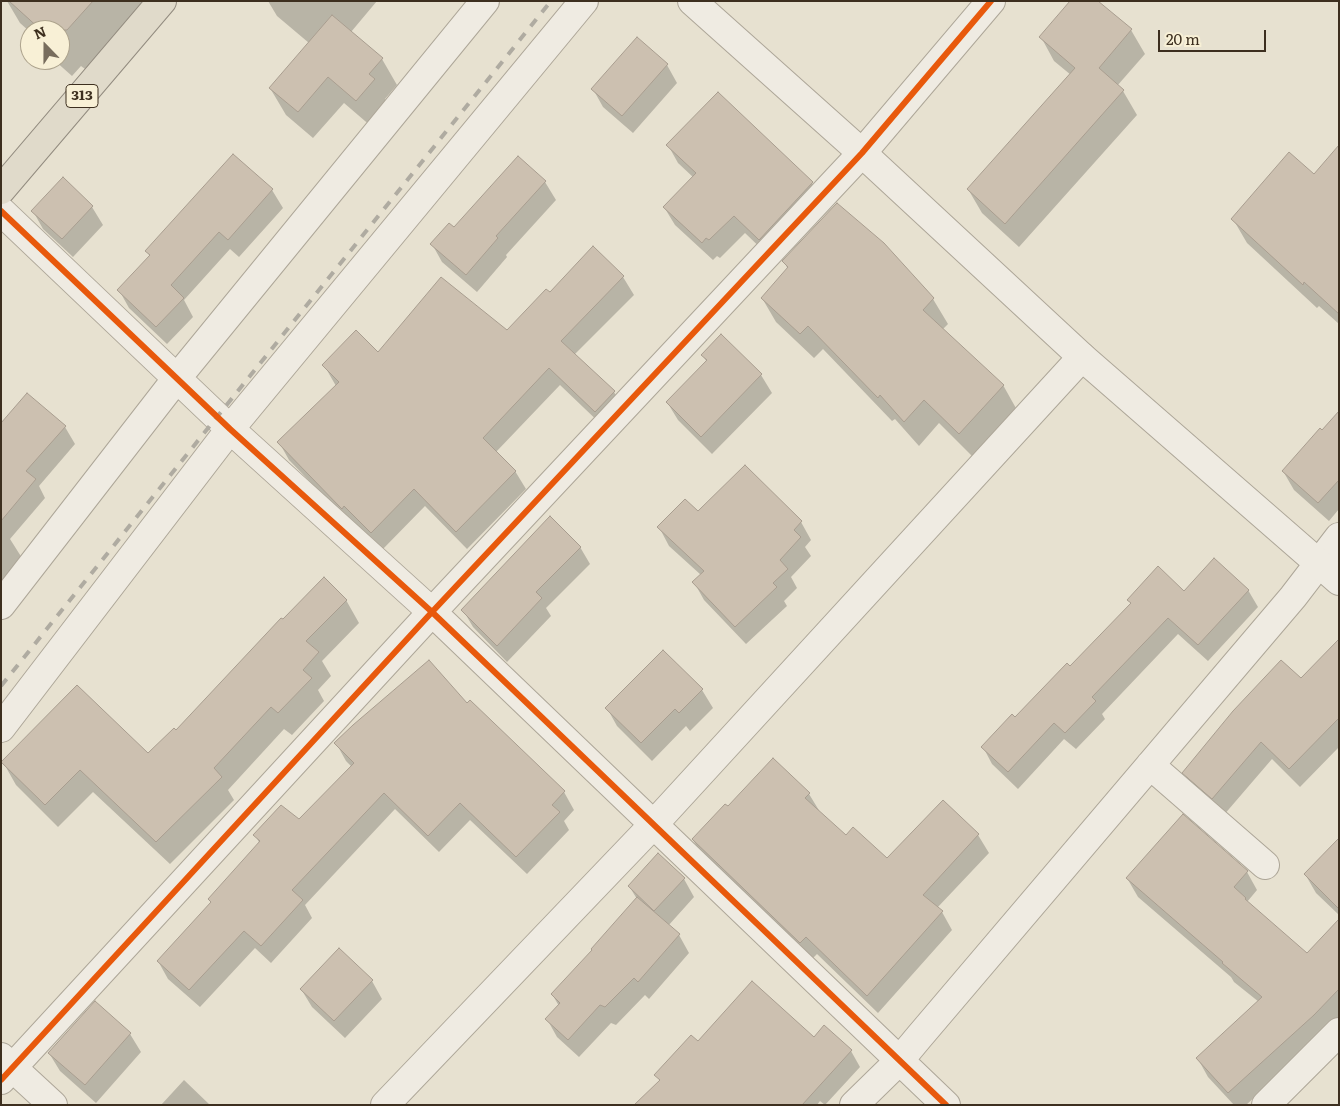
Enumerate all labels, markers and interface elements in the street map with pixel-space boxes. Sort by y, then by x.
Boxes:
north arrow [20,20,70,70]
scale bar [1160,20,1268,52]
text: N [31,21,49,43]
text: 20 m [1166,27,1200,50]
road number: 313 [66,84,98,108]

